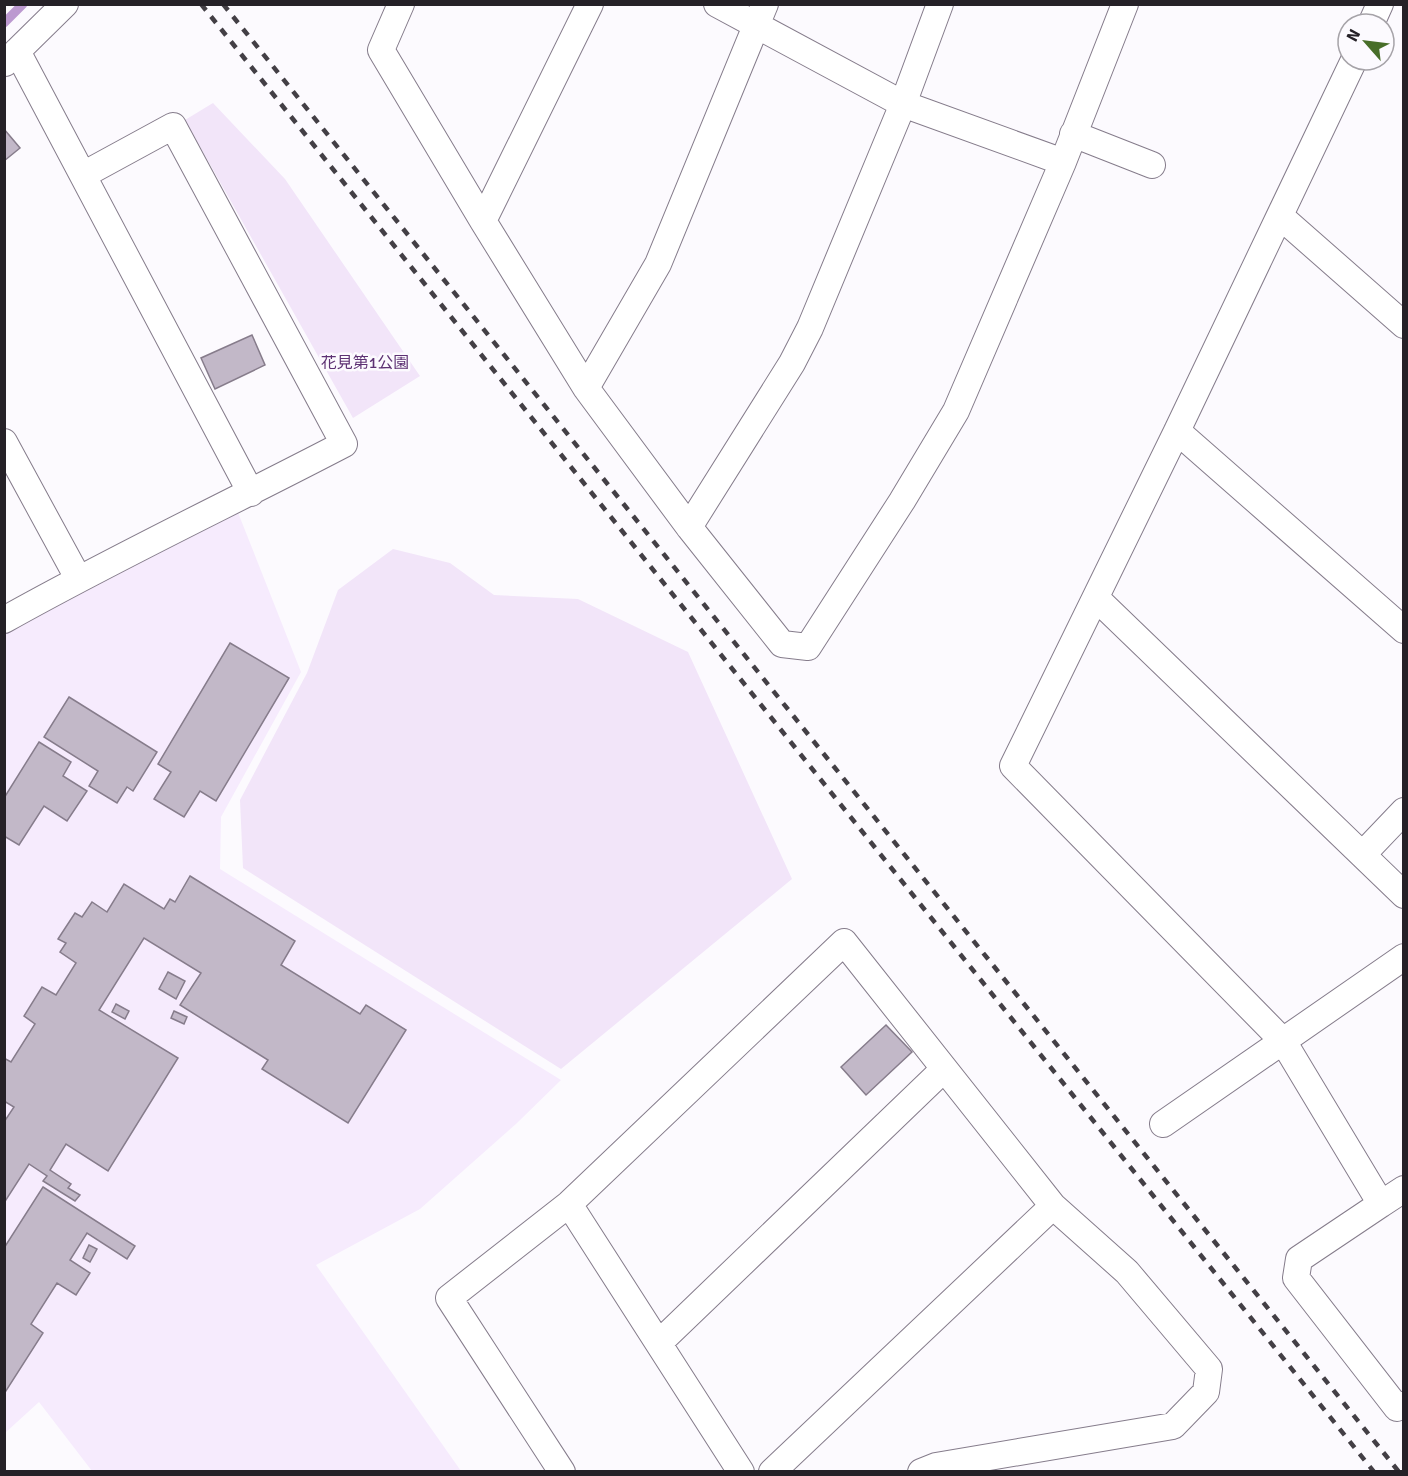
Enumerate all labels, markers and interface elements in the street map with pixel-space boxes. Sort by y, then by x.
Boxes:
north arrow [1336,12,1396,72]
text: N [1342,26,1365,45]
park label: 花見第1公園 [321,353,409,373]

